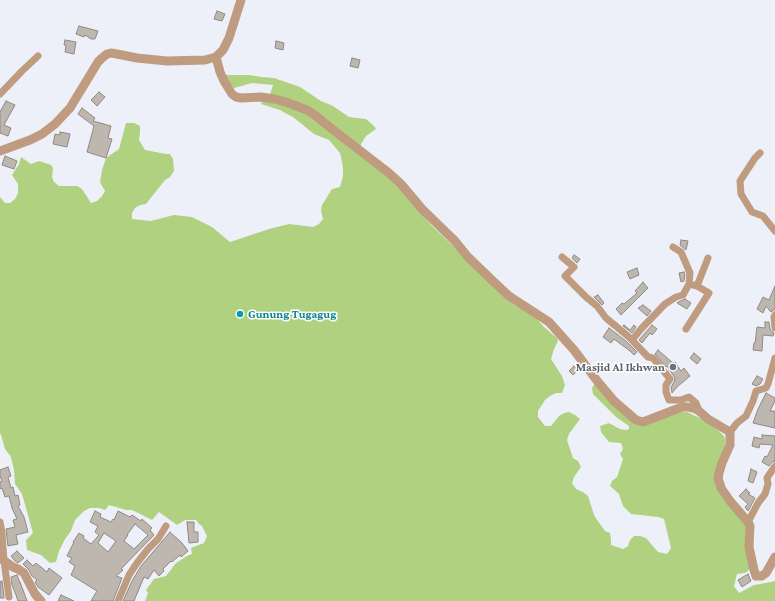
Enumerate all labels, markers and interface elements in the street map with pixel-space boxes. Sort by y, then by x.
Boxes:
place label: Gunung Tugagug [248,307,336,321]
marker: Gunung Tugagug [235,309,245,319]
place label: Masjid Al Ikhwan [576,360,665,374]
marker: Masjid Al Ikhwan [668,362,678,372]

